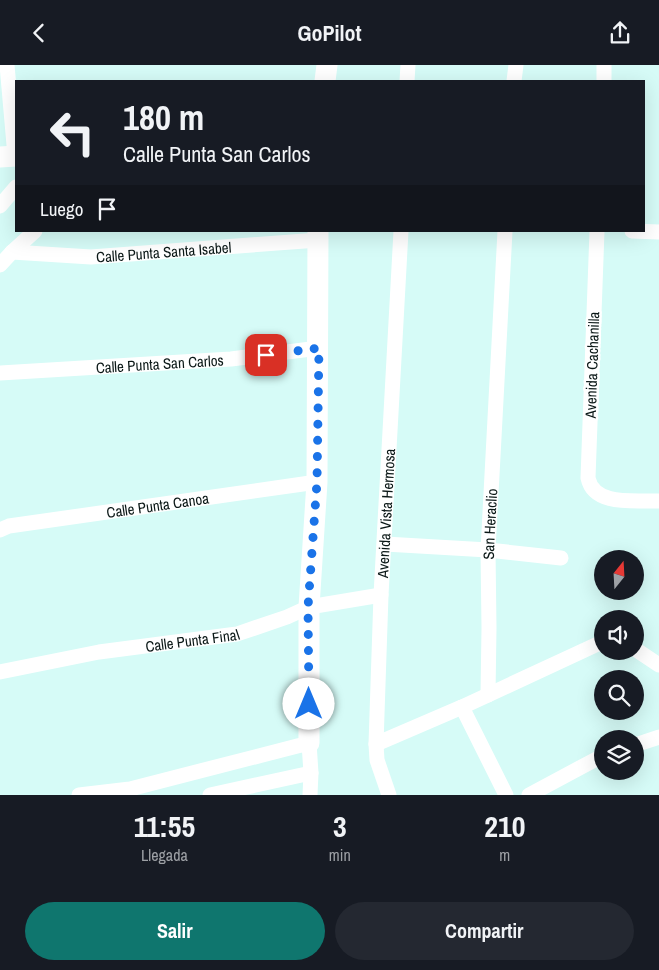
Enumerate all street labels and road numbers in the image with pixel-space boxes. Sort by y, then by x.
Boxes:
street label: Calle Punta Santa Isabel [95,236,232,267]
street label: Avenida Cachanilla [580,311,604,420]
street label: Calle Punta San Carlos [95,349,224,378]
street label: Avenida Vista Hermosa [371,448,400,580]
street label: Calle Punta Canoa [105,487,210,522]
street label: San Heraclio [477,488,502,560]
street label: Calle Punta Final [144,623,242,656]

